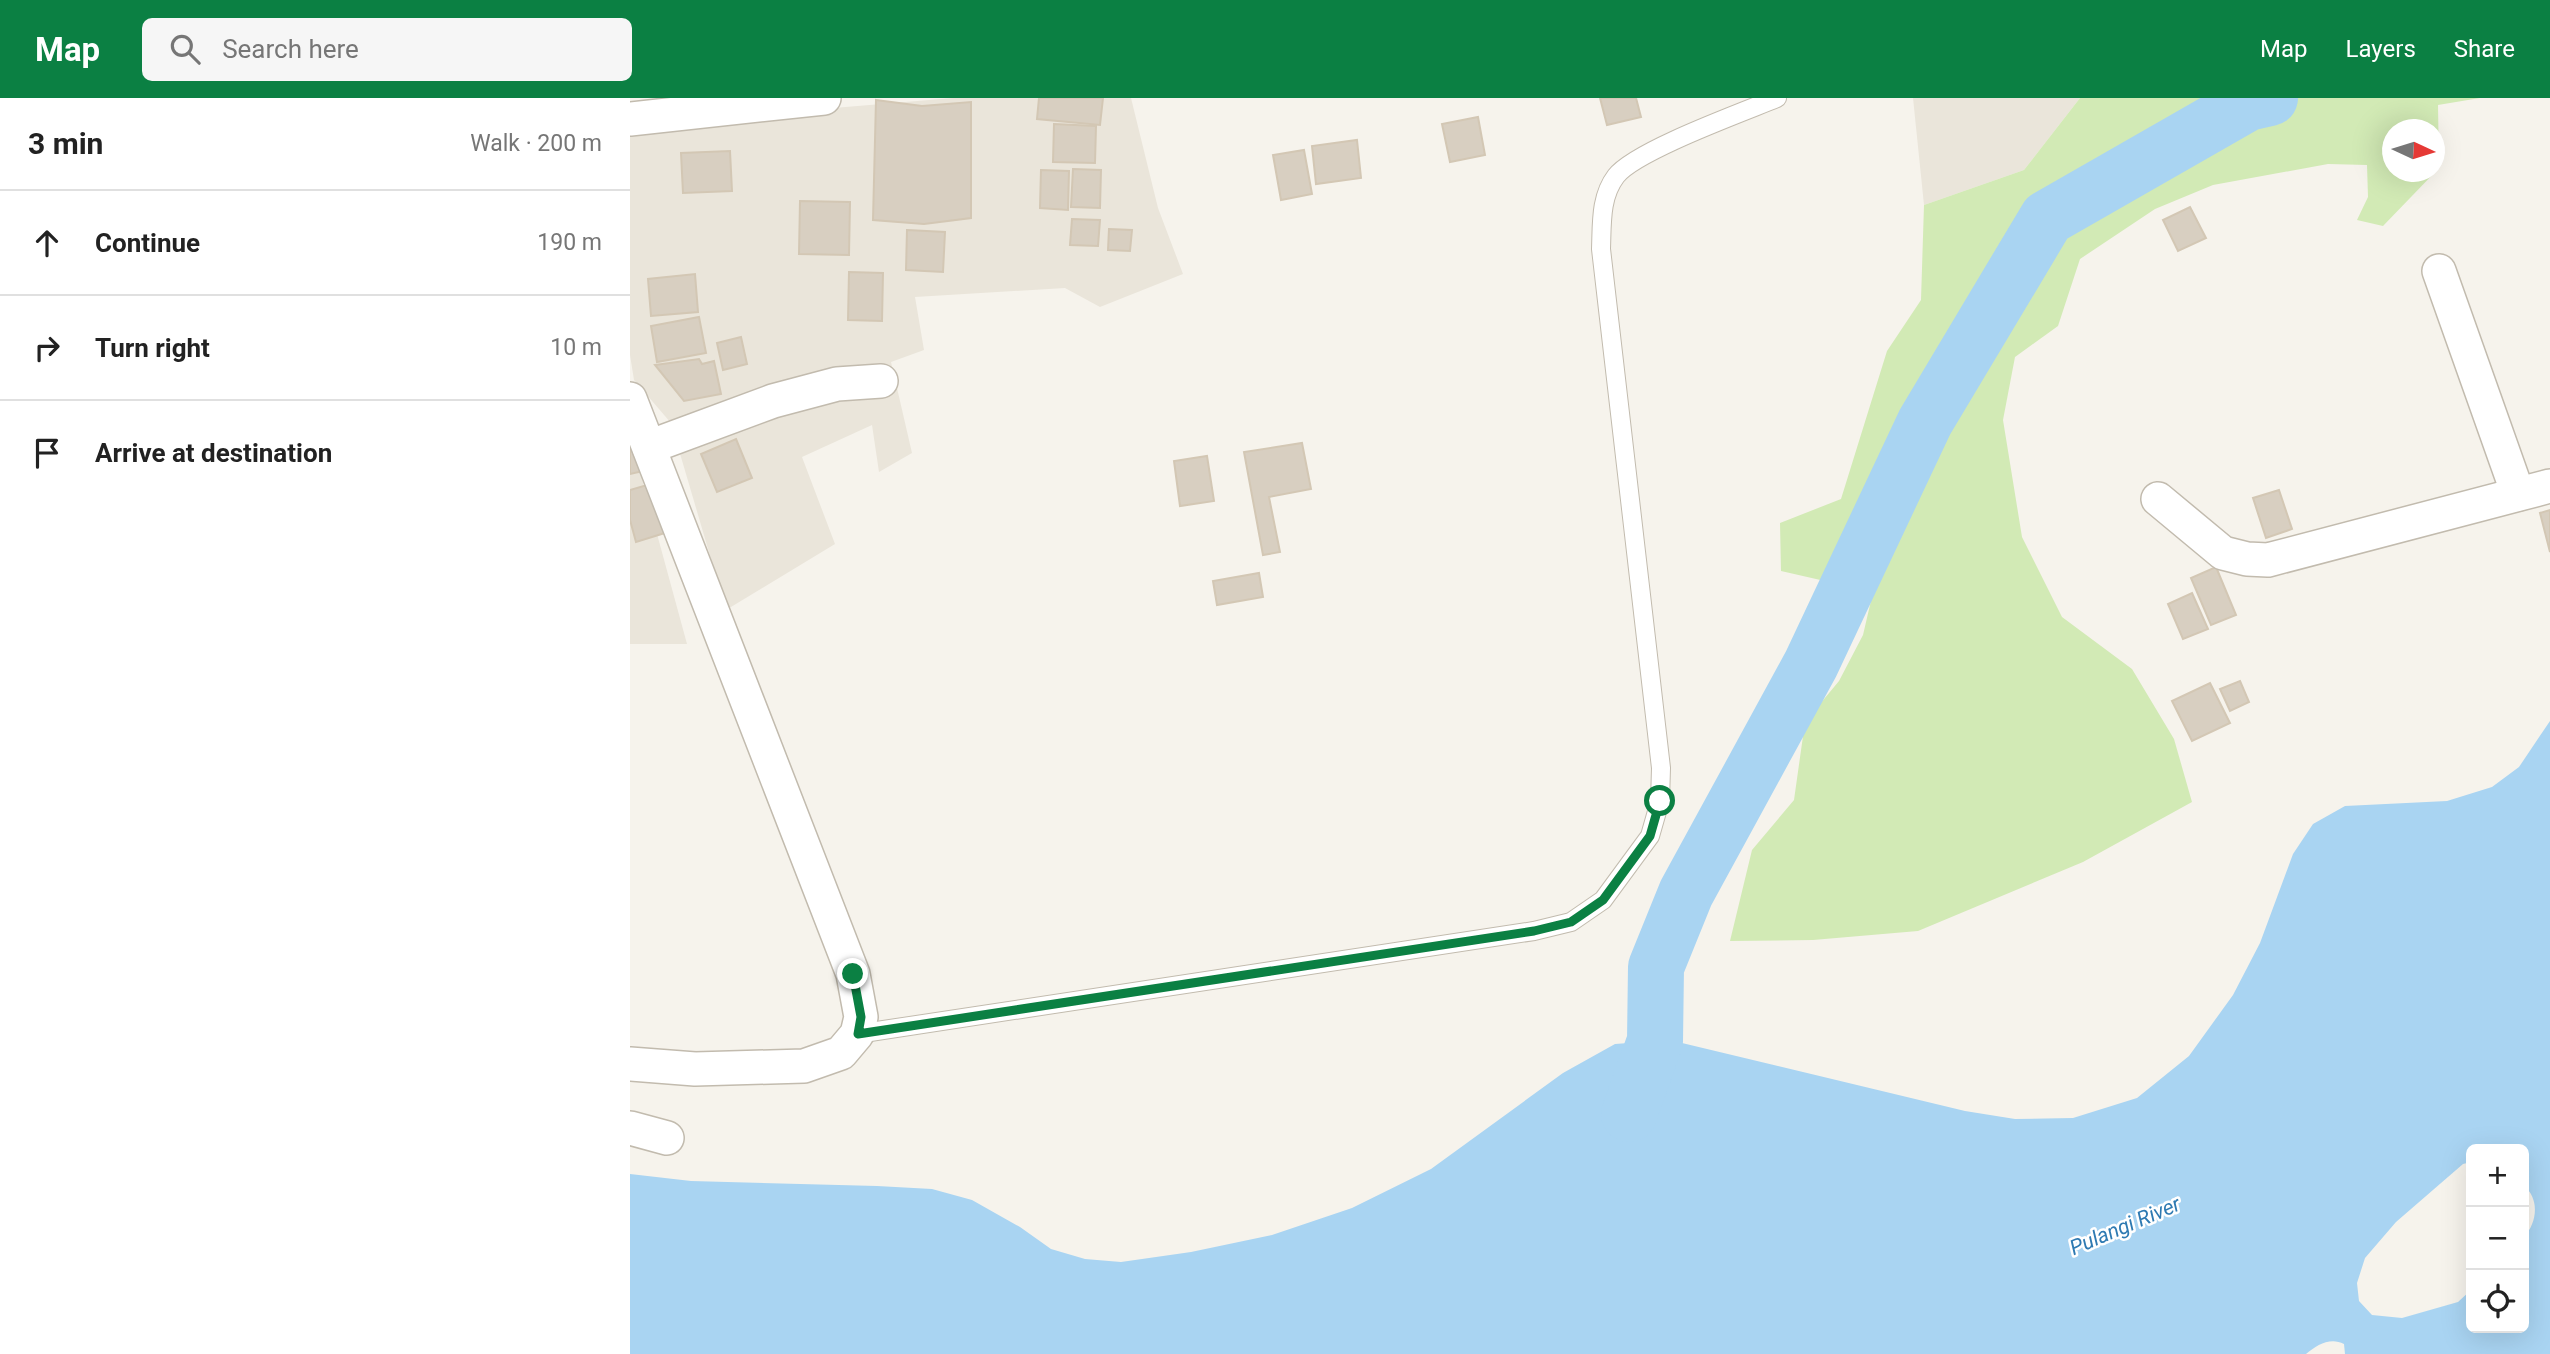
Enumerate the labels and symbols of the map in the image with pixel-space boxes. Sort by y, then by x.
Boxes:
north arrow [2382,119,2445,182]
route start [1644,785,1675,816]
route end [837,958,868,989]
water label: Pulangi River [2066,1192,2185,1260]

